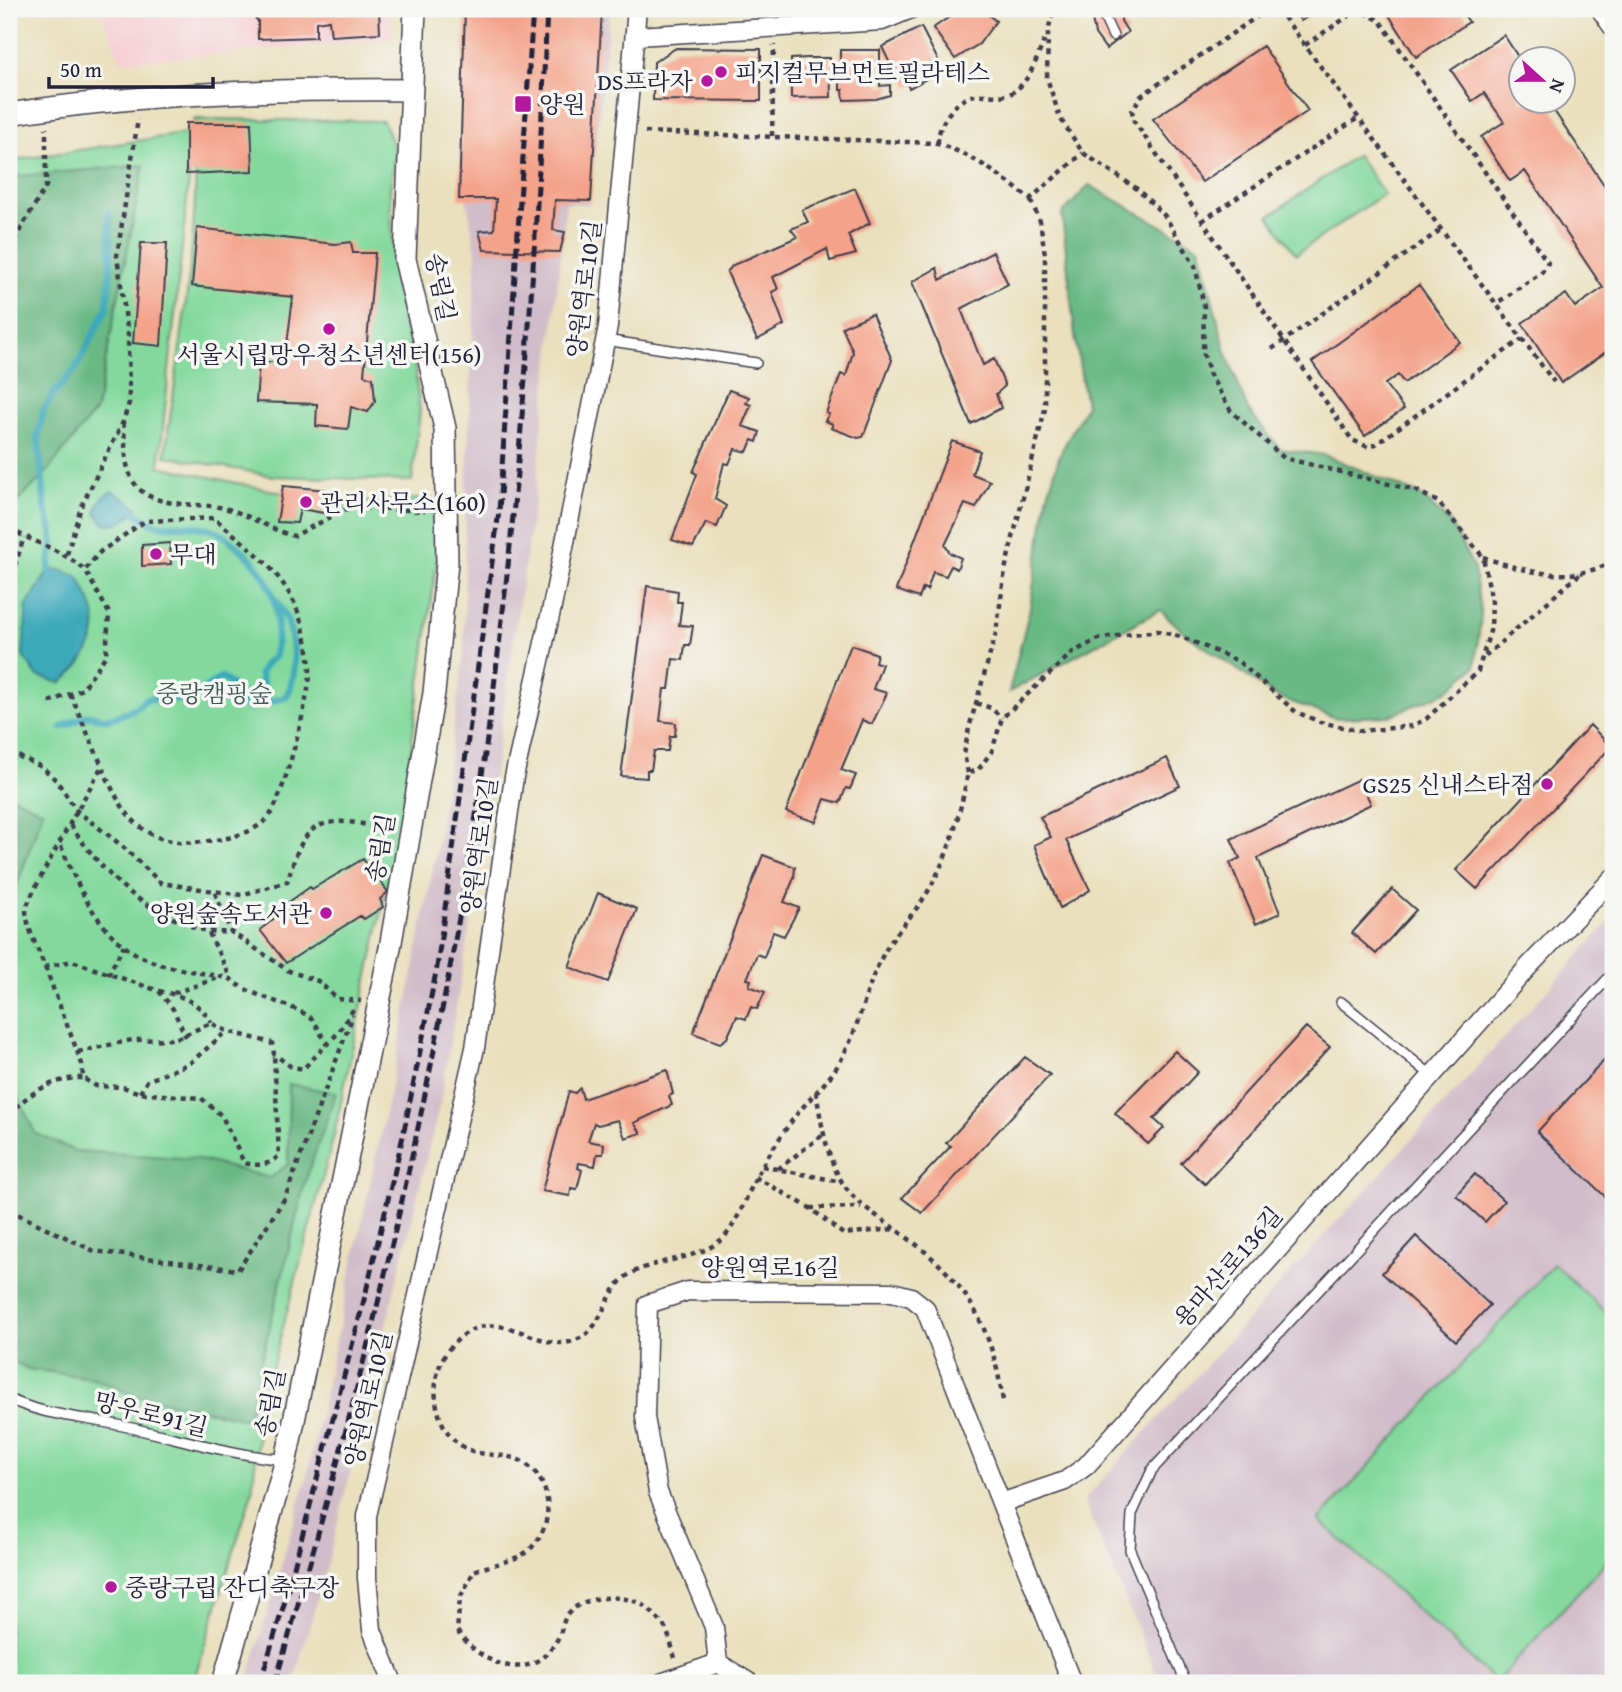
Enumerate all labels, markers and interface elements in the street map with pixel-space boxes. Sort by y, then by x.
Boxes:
scale bar [49,46,214,90]
north arrow [1506,46,1576,116]
text: 50 m [60,54,102,85]
place label: 피지컬무브먼트필라테스 [735,55,990,90]
place label: DS프라자 [597,64,693,99]
marker: 피지컬무브먼트필라테스 [713,64,729,80]
marker: DS프라자 [699,73,715,89]
text: N [1542,75,1573,97]
place label: 양원 [539,87,585,122]
marker: 양원 [513,94,533,114]
street label: 양원역로10길 [558,218,610,360]
street label: 송림길 [417,250,465,324]
marker: 서울시립망우청소년센터(156) [321,321,337,337]
place label: 서울시립망우청소년센터(156) [176,337,482,372]
place label: 관리사무소(160) [320,485,486,520]
marker: 관리사무소(160) [298,494,314,510]
place label: 무대 [170,537,216,572]
marker: 무대 [148,546,164,562]
park label: 중랑캠핑숲 [156,676,272,711]
place label: GS25 신내스타점 [1363,767,1533,802]
street label: 양원역로10길 [452,775,506,917]
marker: GS25 신내스타점 [1539,776,1555,792]
street label: 송림길 [357,811,403,885]
place label: 양원숲속도서관 [150,896,312,931]
marker: 양원숲속도서관 [318,905,334,921]
street label: 용마산로136길 [1165,1199,1291,1335]
street label: 양원역로16길 [700,1250,840,1285]
street label: 양원역로10길 [335,1327,401,1471]
street label: 송림길 [246,1366,294,1440]
street label: 망우로91길 [91,1383,211,1445]
place label: 중랑구립 잔디축구장 [125,1570,340,1605]
marker: 중랑구립 잔디축구장 [103,1579,119,1595]

